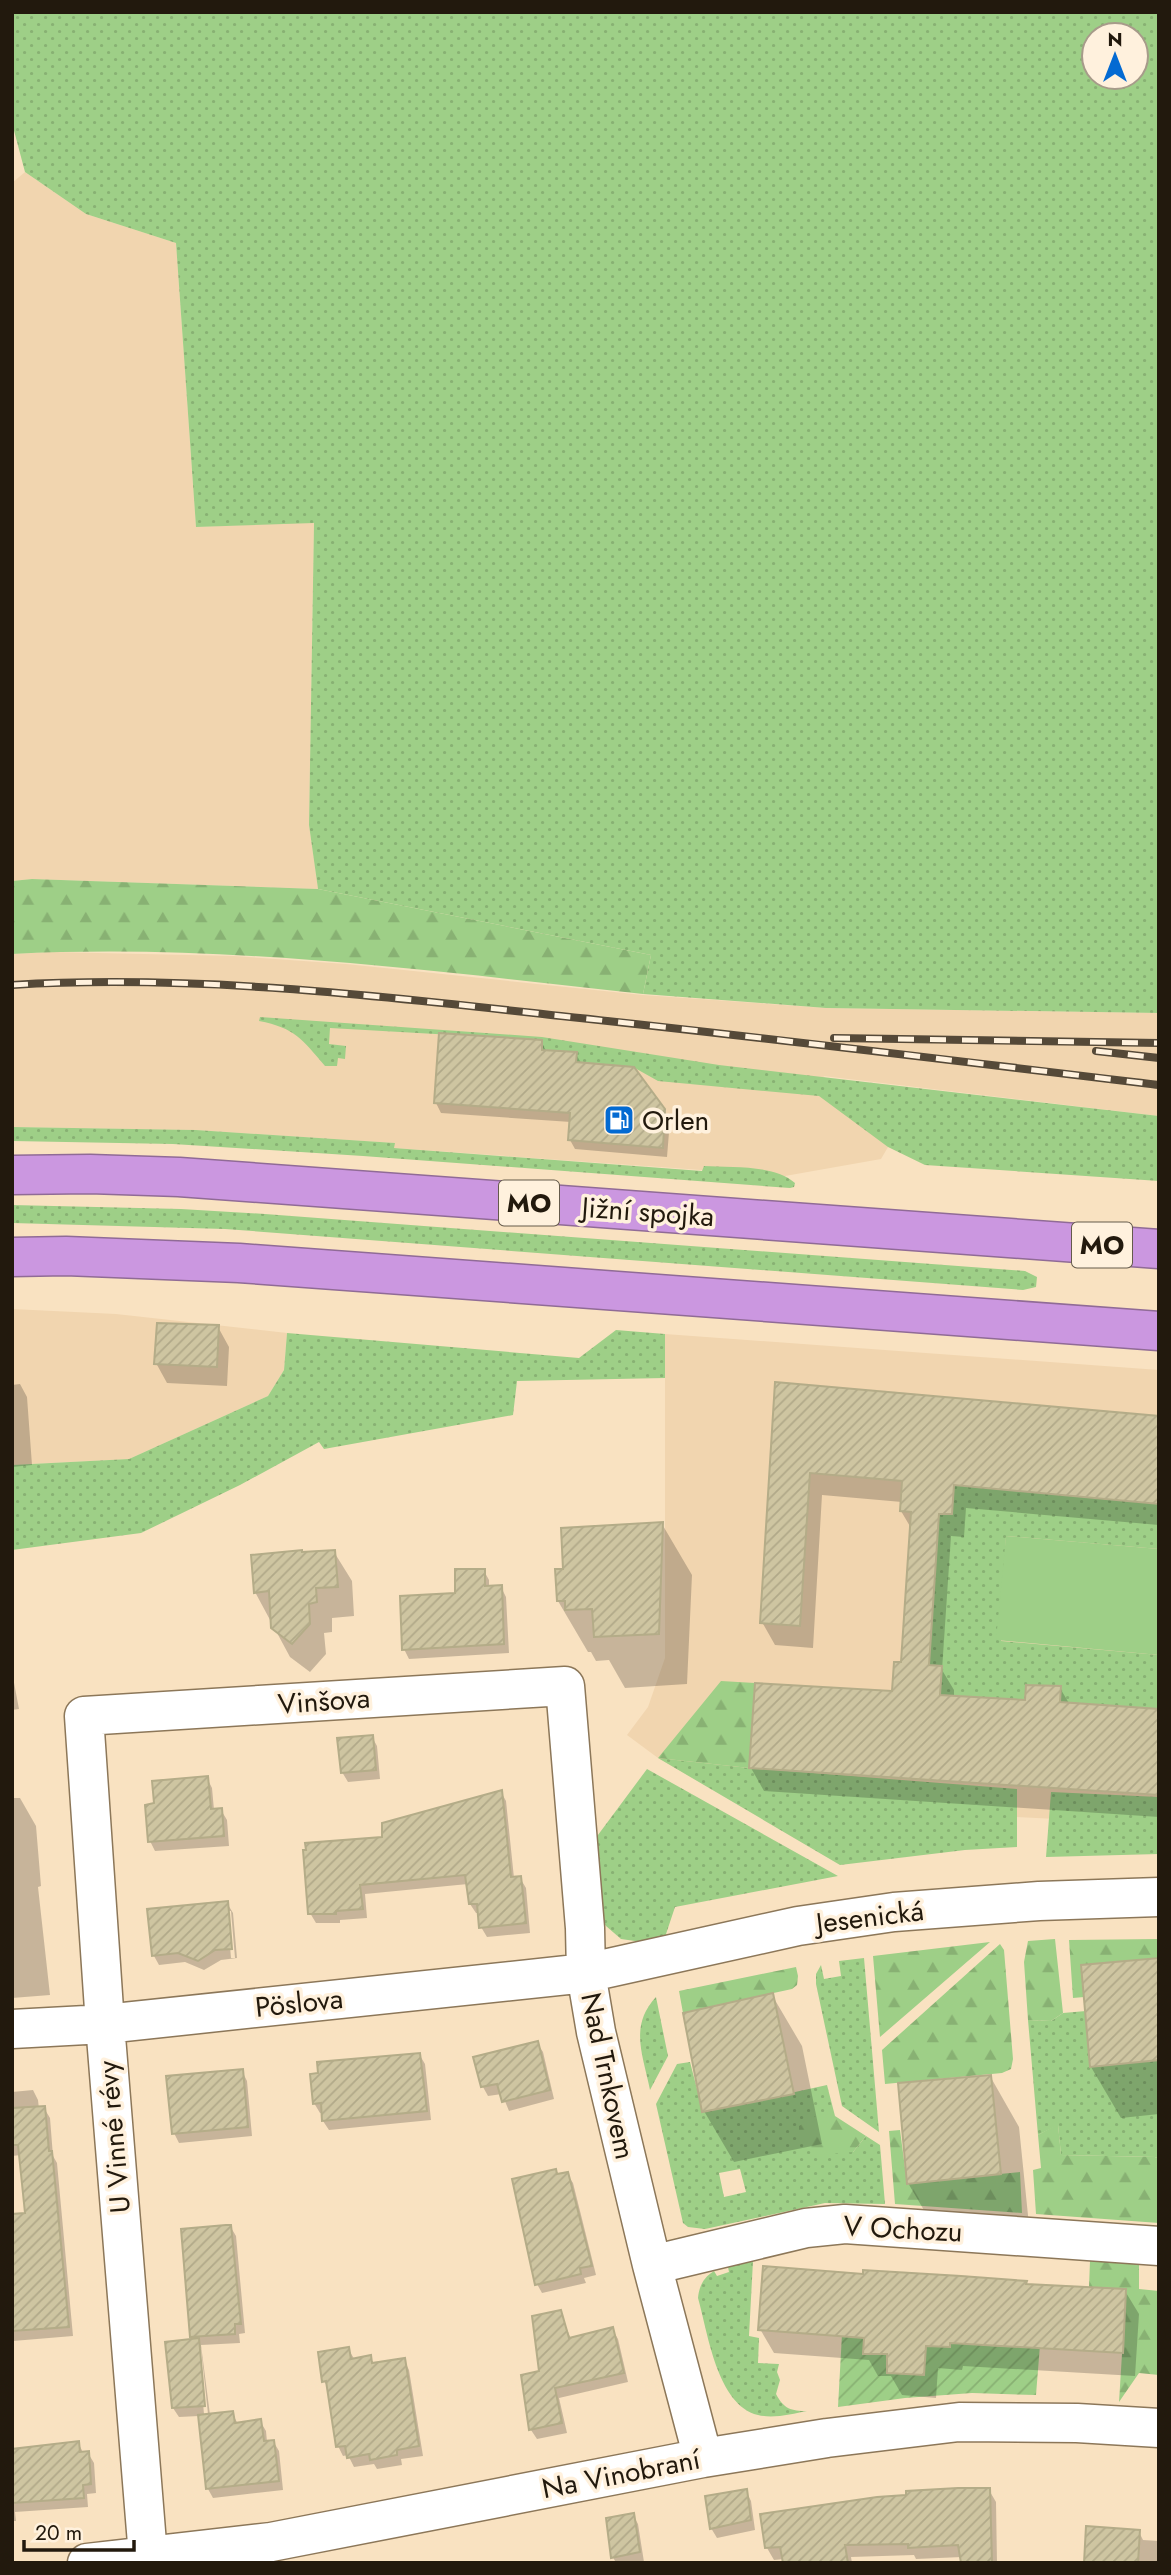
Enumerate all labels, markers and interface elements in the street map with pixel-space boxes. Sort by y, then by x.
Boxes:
north arrow [1080,21,1150,91]
text: N [1107,26,1123,53]
place label: Orlen [642,1100,709,1141]
fuel station icon: Orlen [602,1103,636,1137]
road number: MO [499,1180,559,1226]
street label: Jižní spojka [576,1187,716,1237]
road number: MO [1072,1222,1132,1268]
street label: Vinšova [276,1677,372,1725]
street label: Jesenická [810,1890,926,1944]
street label: Pöslova [253,1978,345,2028]
street label: Nad Trnkovem [570,1989,646,2163]
street label: U Vinné révy [87,2058,141,2215]
street label: V Ochozu [842,2205,964,2253]
street label: Na Vinobraní [538,2438,705,2509]
scale bar [24,2508,135,2552]
text: 20 m [35,2518,82,2548]

